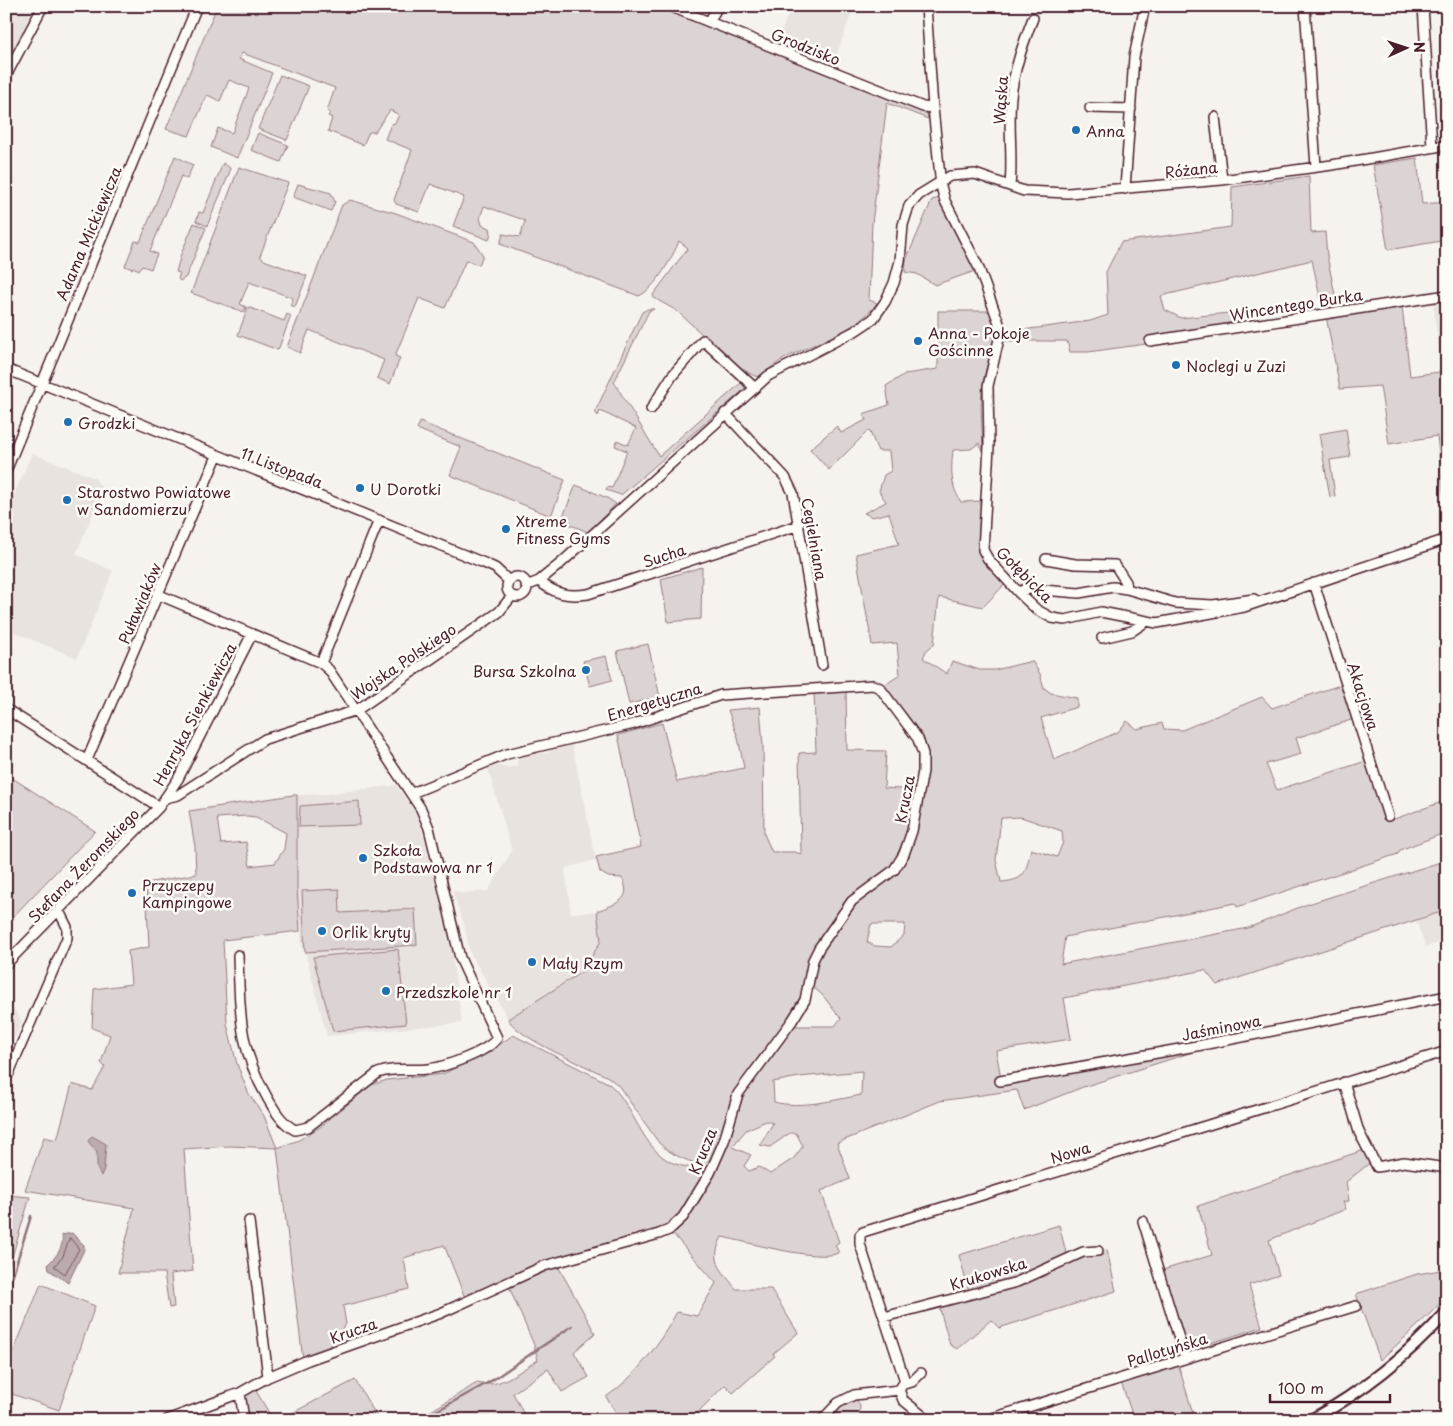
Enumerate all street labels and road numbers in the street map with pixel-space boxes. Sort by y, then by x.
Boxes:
street label: Grodzisko [768,22,844,70]
street label: Wąska [987,74,1013,125]
street label: Różana [1163,155,1219,183]
street label: Adama Mickiewicza [49,162,127,304]
street label: Wincentego Burka [1228,282,1365,326]
street label: 11 Listopada [238,441,327,493]
street label: Cegielniana [796,496,834,583]
street label: Sucha [640,537,689,573]
street label: Gołębicka [991,540,1059,608]
street label: Puławiaków [112,558,167,647]
street label: Wojska Polskiego [346,617,460,705]
street label: Henryka Sienkiewicza [147,638,242,790]
street label: Akacjowa [1342,659,1386,734]
street label: Energetyczna [604,676,705,726]
street label: Krucza [888,772,920,825]
street label: Stefana Żeromskiego [22,802,144,928]
street label: Jaśminowa [1179,1008,1263,1046]
street label: Krucza [682,1124,722,1178]
street label: Nowa [1047,1135,1093,1169]
street label: Krukowska [947,1250,1030,1296]
street label: Krucza [326,1311,380,1349]
street label: Pallotyńska [1124,1326,1211,1372]

